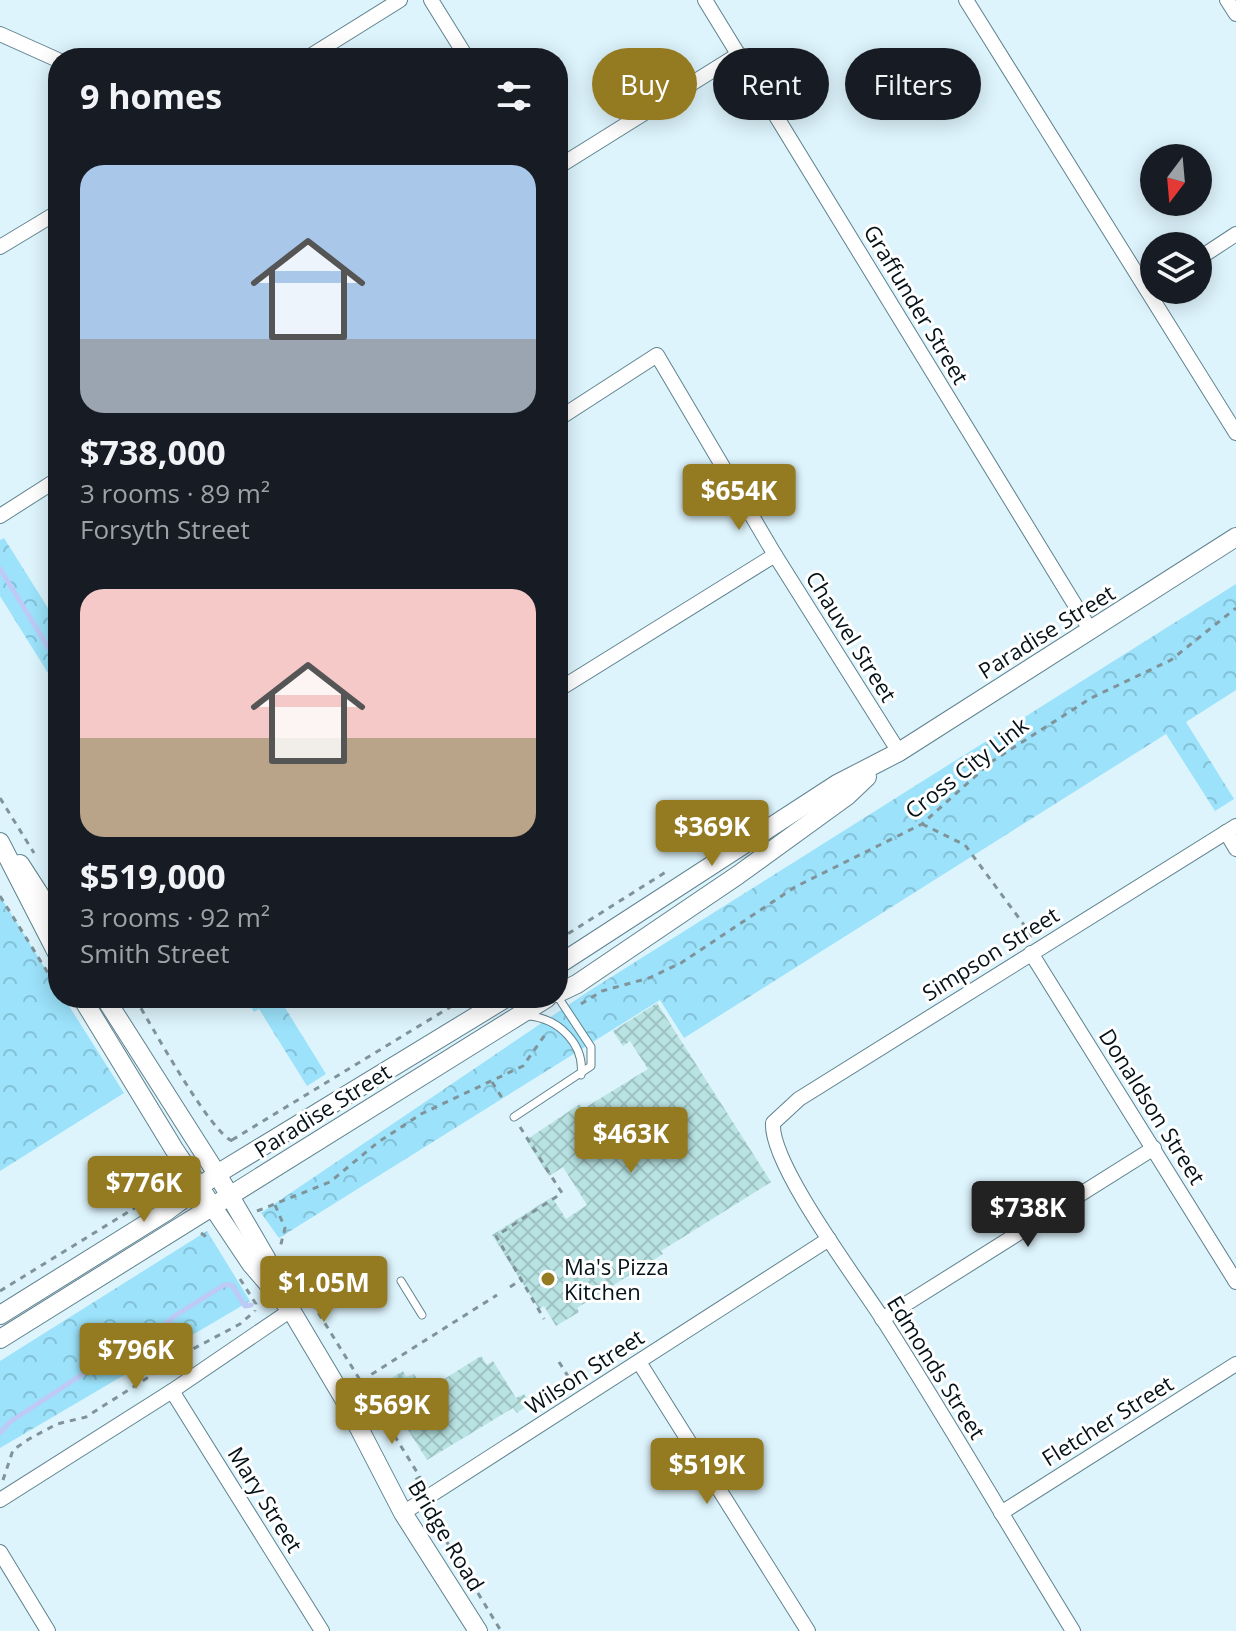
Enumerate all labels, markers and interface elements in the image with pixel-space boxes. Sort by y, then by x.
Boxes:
chip: Buy [592,48,697,120]
chip: Rent [713,48,829,120]
chip: Filters [845,48,981,120]
text: 9 homes [80,73,222,119]
icon: filters [492,74,536,118]
north arrow [1140,144,1212,216]
map controls [1140,144,1212,304]
icon: home [236,217,380,361]
street label: Graffunder Street [858,219,977,389]
button: layers [1140,232,1212,304]
text: $738,000 [80,429,226,475]
pin: $654K [683,464,795,532]
text: $654K [701,472,777,508]
text: 3 rooms · 89 m² [80,475,270,511]
text: Forsyth Street [80,511,250,547]
street label: Chauvel Street [800,565,904,707]
street label: Paradise Street [972,577,1120,685]
icon: home [236,641,380,785]
street label: Cross City Link [898,709,1034,825]
pin: $369K [656,800,768,868]
text: $369K [674,808,750,844]
text: $519,000 [80,853,226,899]
text: 3 rooms · 92 m² [80,899,270,935]
street label: Simpson Street [916,899,1064,1007]
text: Smith Street [80,935,229,971]
street label: Donaldson Street [1093,1022,1213,1190]
street label: Paradise Street [248,1056,396,1164]
pin: $463K [575,1107,687,1175]
text: $463K [593,1115,669,1151]
pin: $776K [88,1156,200,1224]
text: $776K [106,1164,182,1200]
pin: $738K [972,1181,1084,1249]
text: $738K [990,1189,1066,1225]
place label: Ma's Pizza Kitchen [564,1251,669,1306]
pin: $1.05M [259,1256,389,1324]
text: $1.05M [278,1264,370,1300]
marker: Ma's Pizza Kitchen [539,1270,557,1288]
street label: Edmonds Street [881,1290,993,1445]
street label: Wilson Street [519,1321,649,1421]
pin: $796K [80,1323,192,1391]
text: $796K [98,1331,174,1367]
street label: Fletcher Street [1036,1368,1179,1472]
pin: $569K [336,1378,448,1446]
text: $569K [354,1386,430,1422]
pin: $519K [651,1438,763,1506]
street label: Mary Street [222,1441,310,1558]
text: $519K [669,1446,745,1482]
street label: Bridge Road [402,1474,492,1596]

